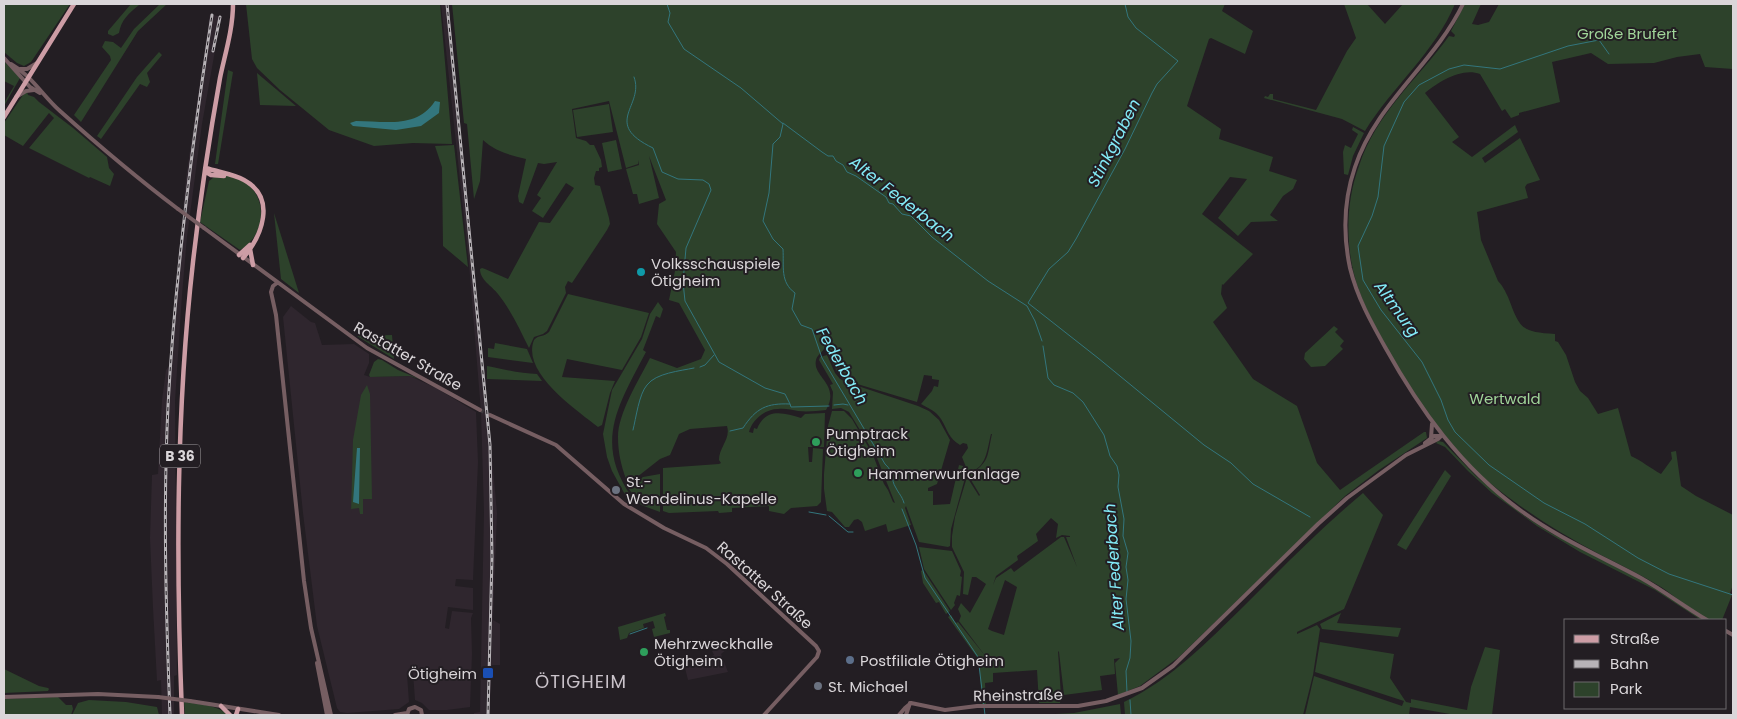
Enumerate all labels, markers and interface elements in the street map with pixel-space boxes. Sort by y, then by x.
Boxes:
park label: Große Brufert [1577,23,1677,44]
water label: Stinkgraben [1082,95,1146,191]
water label: Alter Federbach [844,150,959,247]
place label: Volksschauspiele Ötigheim [651,253,780,291]
marker: Volksschauspiele Ötigheim [635,266,647,278]
water label: Altmurg [1368,276,1425,342]
street label: Rastatter Straße [350,316,466,396]
water label: Federbach [810,323,874,409]
park label: Wertwald [1469,388,1541,409]
place label: Pumptrack Ötigheim [826,423,908,461]
marker: Pumptrack Ötigheim [810,436,822,448]
road number: B 36 [160,444,200,468]
place label: Hammerwurfanlage [868,463,1020,484]
marker: Hammerwurfanlage [852,467,864,479]
place label: St.- Wendelinus-Kapelle [626,471,777,509]
marker: St.- Wendelinus-Kapelle [610,484,622,496]
water label: Alter Federbach [1098,503,1130,632]
street label: Rastatter Straße [713,536,817,634]
legend [1564,619,1727,709]
text: Straße [1610,628,1660,649]
place label: Mehrzweckhalle Ötigheim [654,633,773,671]
marker: Mehrzweckhalle Ötigheim [638,646,650,658]
place label: Postfiliale Ötigheim [860,650,1004,671]
text: Bahn [1610,653,1649,674]
marker: Postfiliale Ötigheim [844,654,856,666]
place label: Ötigheim [408,663,477,684]
marker: Ötigheim [481,666,495,680]
district label: ÖTIGHEIM [535,669,627,694]
place label: St. Michael [828,676,908,697]
text: Park [1610,678,1642,699]
marker: St. Michael [812,680,824,692]
street label: Rheinstraße [973,684,1063,706]

